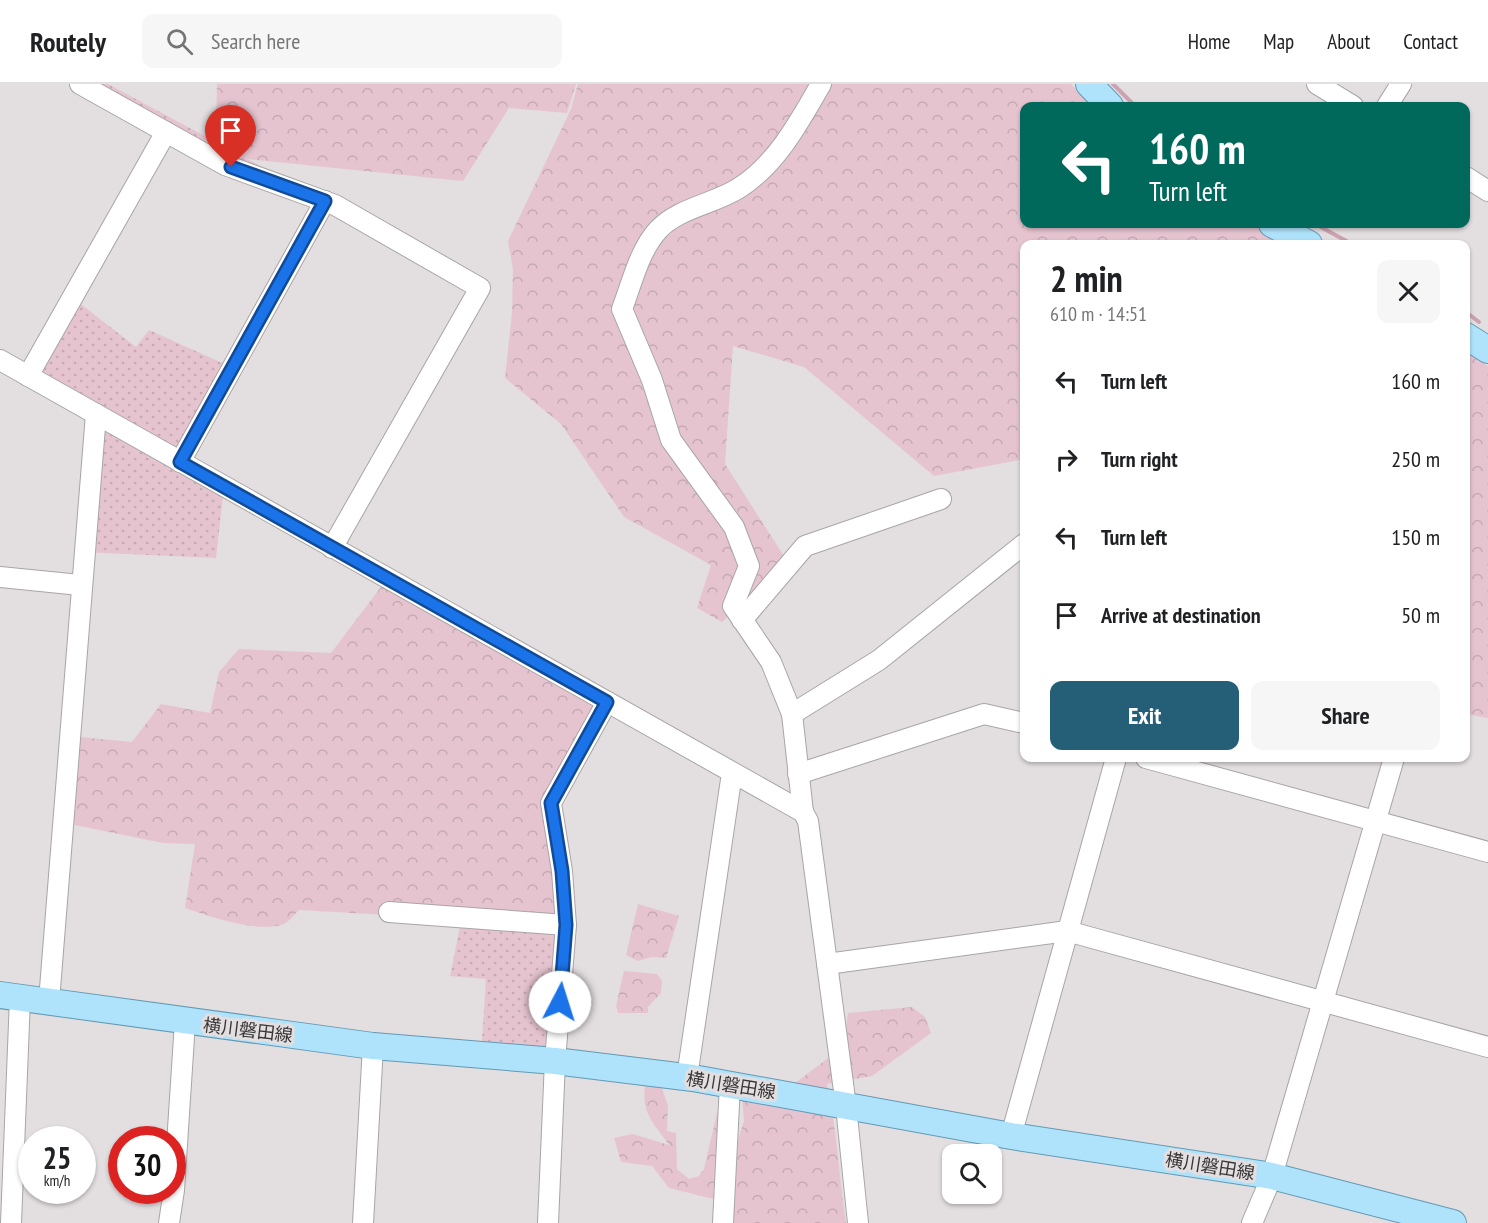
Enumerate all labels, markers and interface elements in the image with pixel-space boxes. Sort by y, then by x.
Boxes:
search box [142,14,562,68]
text: Routely [30,23,106,60]
icon: search [163,25,196,58]
text: Search here [211,27,300,55]
text: Home [1188,28,1230,55]
text: Map [1263,28,1294,55]
text: About [1327,28,1370,55]
text: Contact [1403,28,1458,55]
pin [205,105,256,167]
icon: arrive [214,114,247,147]
text: 160 m [1149,121,1246,176]
icon: left [1050,126,1128,204]
text: Turn left [1149,174,1227,208]
text: 2 min [1050,255,1123,302]
button: close [1377,260,1440,323]
text: 610 m · 14:51 [1050,301,1147,327]
icon: left [1050,365,1083,398]
text: Turn left [1101,367,1167,395]
text: 160 m [1391,367,1440,395]
icon: right [1050,443,1083,476]
text: Turn right [1101,445,1178,473]
text: 250 m [1391,445,1440,473]
icon: left [1050,521,1083,554]
text: Turn left [1101,523,1167,551]
text: 150 m [1391,523,1440,551]
icon: arrive [1050,599,1083,632]
text: Arrive at destination [1101,601,1261,629]
text: 50 m [1401,601,1440,629]
button: Exit [1050,681,1239,750]
button: Share [1251,681,1440,750]
position arrow [528,970,592,1034]
street label: 横川磐田線 [202,1013,294,1047]
street label: 横川磐田線 [685,1067,777,1103]
speed limit sign: 30 [108,1126,186,1204]
text: 25 [43,1138,71,1177]
map controls [942,1144,1002,1204]
button: search [942,1144,1002,1204]
street label: 横川磐田線 [1164,1148,1256,1184]
text: km/h [44,1171,70,1190]

